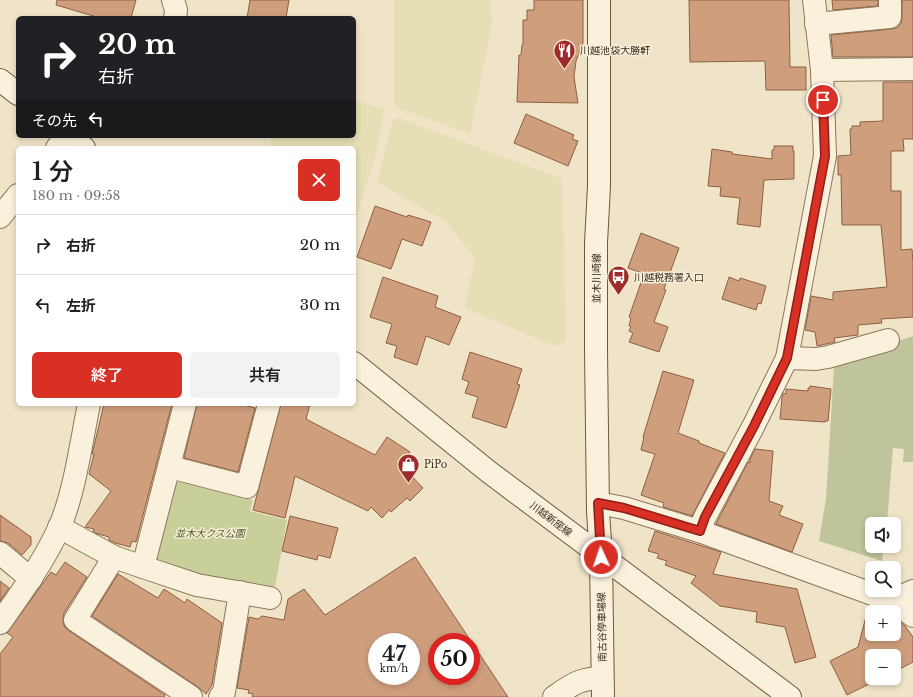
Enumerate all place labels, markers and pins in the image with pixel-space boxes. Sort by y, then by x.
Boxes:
restaurant icon: 川越池袋大勝軒 [551,37,577,70]
place label: 川越池袋大勝軒 [580,44,650,57]
pin [806,83,840,117]
bus stop icon: 川越税務署入口 [605,264,631,297]
place label: 川越税務署入口 [634,271,704,284]
shop icon: PiPo [396,451,422,484]
place label: PiPo [424,458,448,471]

